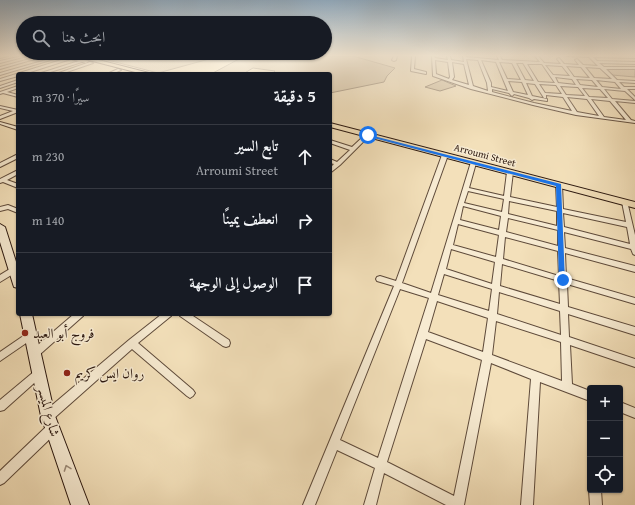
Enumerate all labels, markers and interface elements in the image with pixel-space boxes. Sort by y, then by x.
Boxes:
search box [16,16,332,60]
text: ابحث هنا [62,26,105,47]
icon: search [30,27,52,49]
text: 5 دقيقة [274,83,316,108]
text: سيرًا · 370 m [32,88,90,107]
route start [359,126,377,144]
text: تابع السير [236,135,278,156]
street label: Arroumi Street [453,140,518,171]
icon: ahead [294,146,316,168]
text: 230 m [32,147,64,166]
text: Arroumi Street [196,161,278,180]
text: انعطف يمينًا [222,208,278,229]
icon: right [294,210,316,232]
text: 140 m [32,211,64,230]
route end [554,271,572,289]
text: الوصول إلى الوجهة [189,272,278,293]
icon: arrive [294,274,316,296]
place label: فروج أبو العبد [33,323,94,346]
marker: فروج أبو العبد [20,328,30,338]
place label: روان ايس كريم [75,363,144,386]
marker: روان ايس كريم [62,368,72,378]
street label: شارع الميسر [30,381,65,439]
map controls [587,385,623,493]
button: + [587,385,623,421]
button: − [587,421,623,457]
button: locate [587,457,623,493]
one-way arrow [63,465,72,472]

